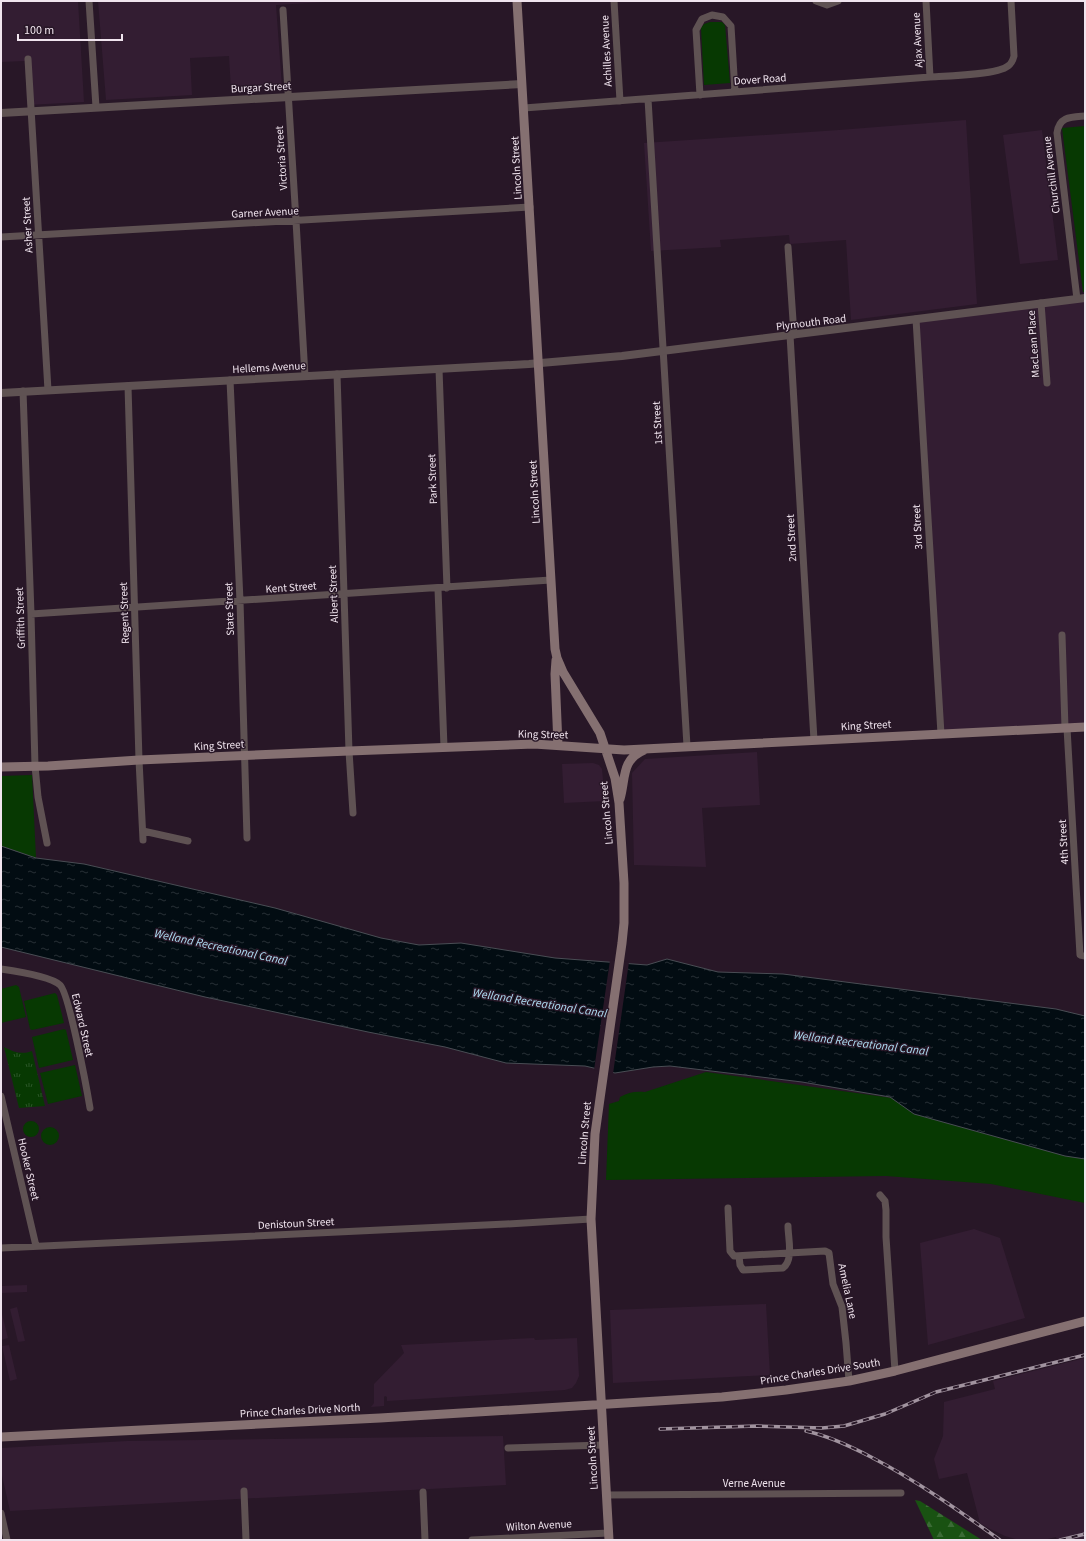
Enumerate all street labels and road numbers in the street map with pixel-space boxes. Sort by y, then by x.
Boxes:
street label: Ajax Avenue [909,11,926,68]
street label: Achilles Avenue [597,14,616,87]
street label: Dover Road [733,70,787,89]
street label: Burgar Street [230,78,292,97]
street label: Victoria Street [272,125,291,191]
street label: Churchill Avenue [1039,135,1064,214]
street label: Lincoln Street [507,136,526,200]
street label: Asher Street [19,196,36,253]
street label: Garner Avenue [231,203,300,222]
street label: MacLean Place [1024,309,1043,378]
street label: Plymouth Road [775,311,847,334]
street label: Hellems Avenue [232,358,307,377]
street label: 1st Street [649,401,666,445]
street label: Park Street [424,453,441,504]
street label: Lincoln Street [525,460,544,524]
street label: 3rd Street [909,504,926,550]
street label: 2nd Street [783,514,800,562]
street label: Albert Street [325,565,342,623]
street label: Kent Street [265,578,317,597]
street label: Regent Street [116,582,133,644]
street label: State Street [221,582,238,636]
street label: Griffith Street [12,587,29,649]
street label: King Street [840,717,892,734]
street label: King Street [518,727,569,742]
street label: King Street [193,737,245,754]
street label: Lincoln Street [596,780,617,845]
street label: 4th Street [1055,819,1072,865]
street label: Edward Street [68,992,97,1059]
street label: Lincoln Street [574,1101,595,1165]
street label: Hooker Street [14,1137,43,1202]
street label: Denistoun Street [257,1214,335,1233]
street label: Amelia Lane [834,1262,861,1321]
street label: Prince Charles Drive South [759,1355,881,1388]
street label: Prince Charles Drive North [239,1400,361,1421]
street label: Lincoln Street [583,1426,602,1490]
street label: Verne Avenue [723,1476,786,1491]
street label: Wilton Avenue [506,1516,573,1535]

